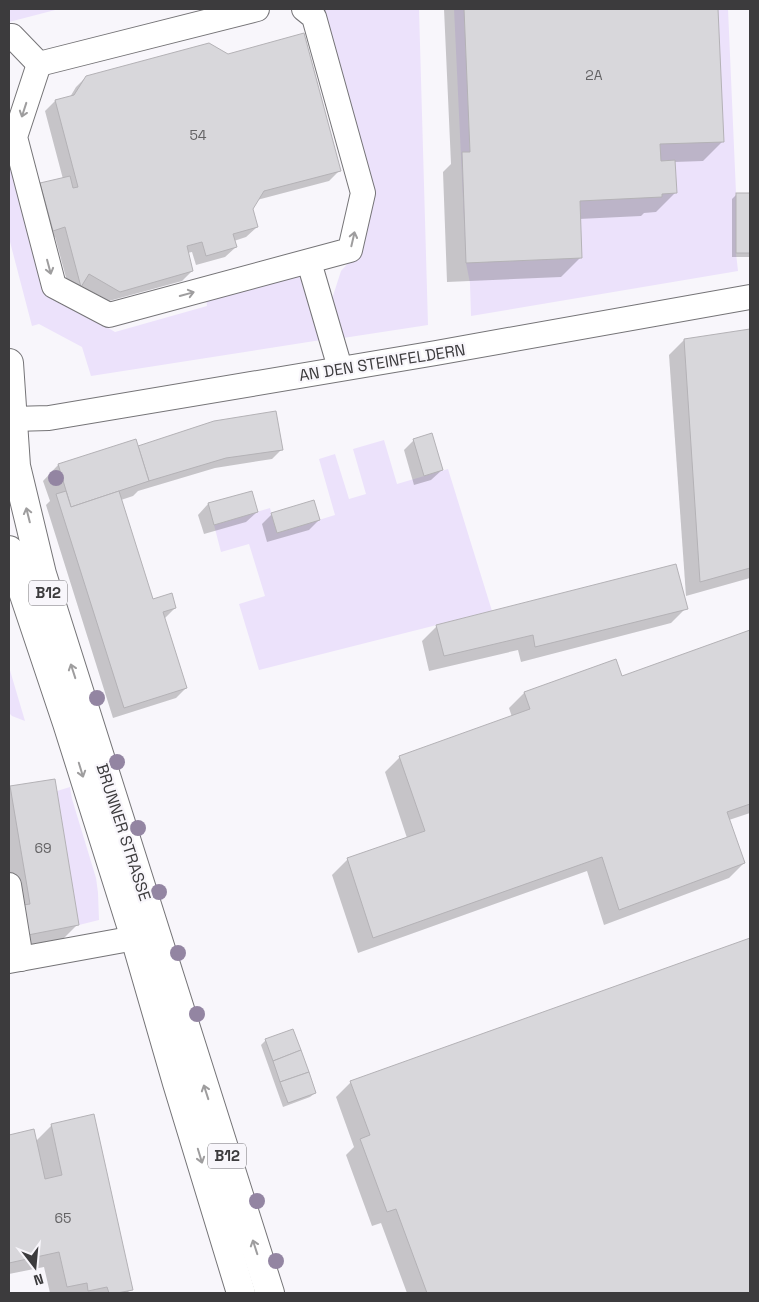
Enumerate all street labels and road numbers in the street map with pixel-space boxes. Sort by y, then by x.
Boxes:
street label: AN DEN STEINFELDERN [297,339,467,386]
road number: B12 [29,580,67,606]
street label: BRUNNER STRASSE [91,761,156,904]
road number: B12 [208,1144,246,1168]

